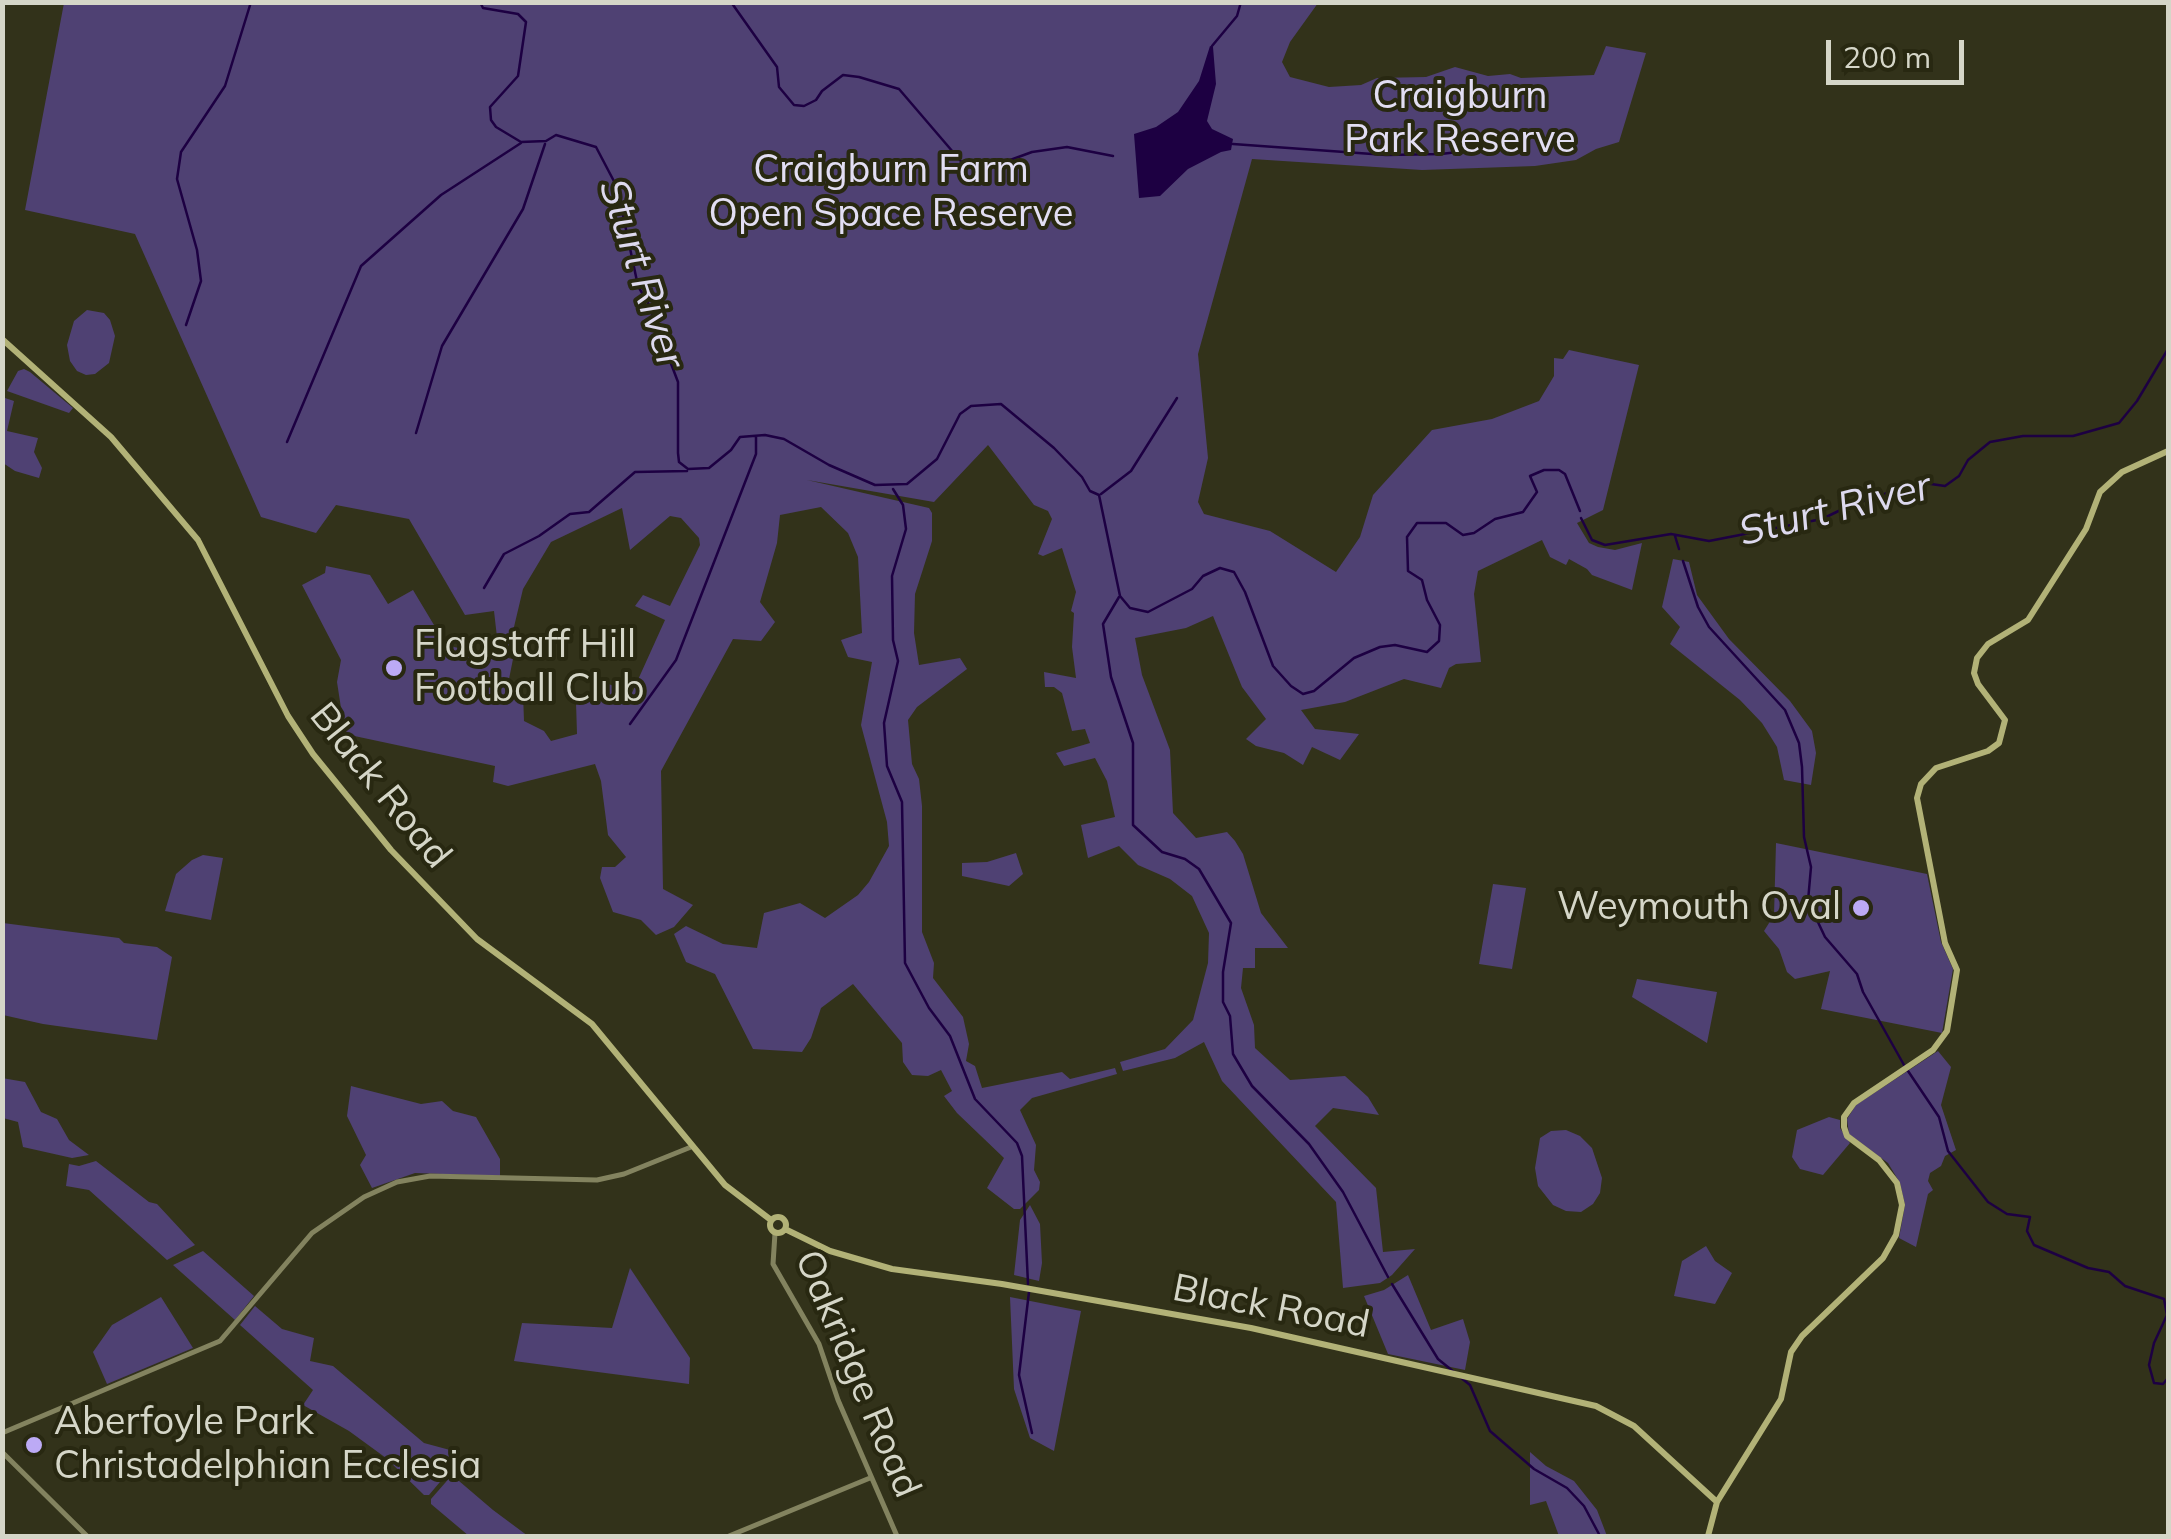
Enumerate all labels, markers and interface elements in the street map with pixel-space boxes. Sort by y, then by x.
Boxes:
scale bar [1831,20,1968,82]
text: 200 m [1843,38,1931,76]
park label: Craigburn Park Reserve [1344,74,1576,163]
park label: Craigburn Farm Open Space Reserve [709,148,1073,238]
water label: Sturt River [588,173,694,375]
water label: Sturt River [1734,463,1936,557]
place label: Flagstaff Hill Football Club [414,623,645,712]
marker: Flagstaff Hill Football Club [383,657,405,679]
street label: Black Road [300,694,460,878]
place label: Weymouth Oval [1557,885,1841,931]
marker: Weymouth Oval [1850,897,1872,919]
street label: Oakridge Road [784,1244,930,1504]
street label: Black Road [1169,1266,1373,1348]
place label: Aberfoyle Park Christadelphian Ecclesia [54,1400,481,1490]
marker: Aberfoyle Park Christadelphian Ecclesia [23,1434,45,1456]

